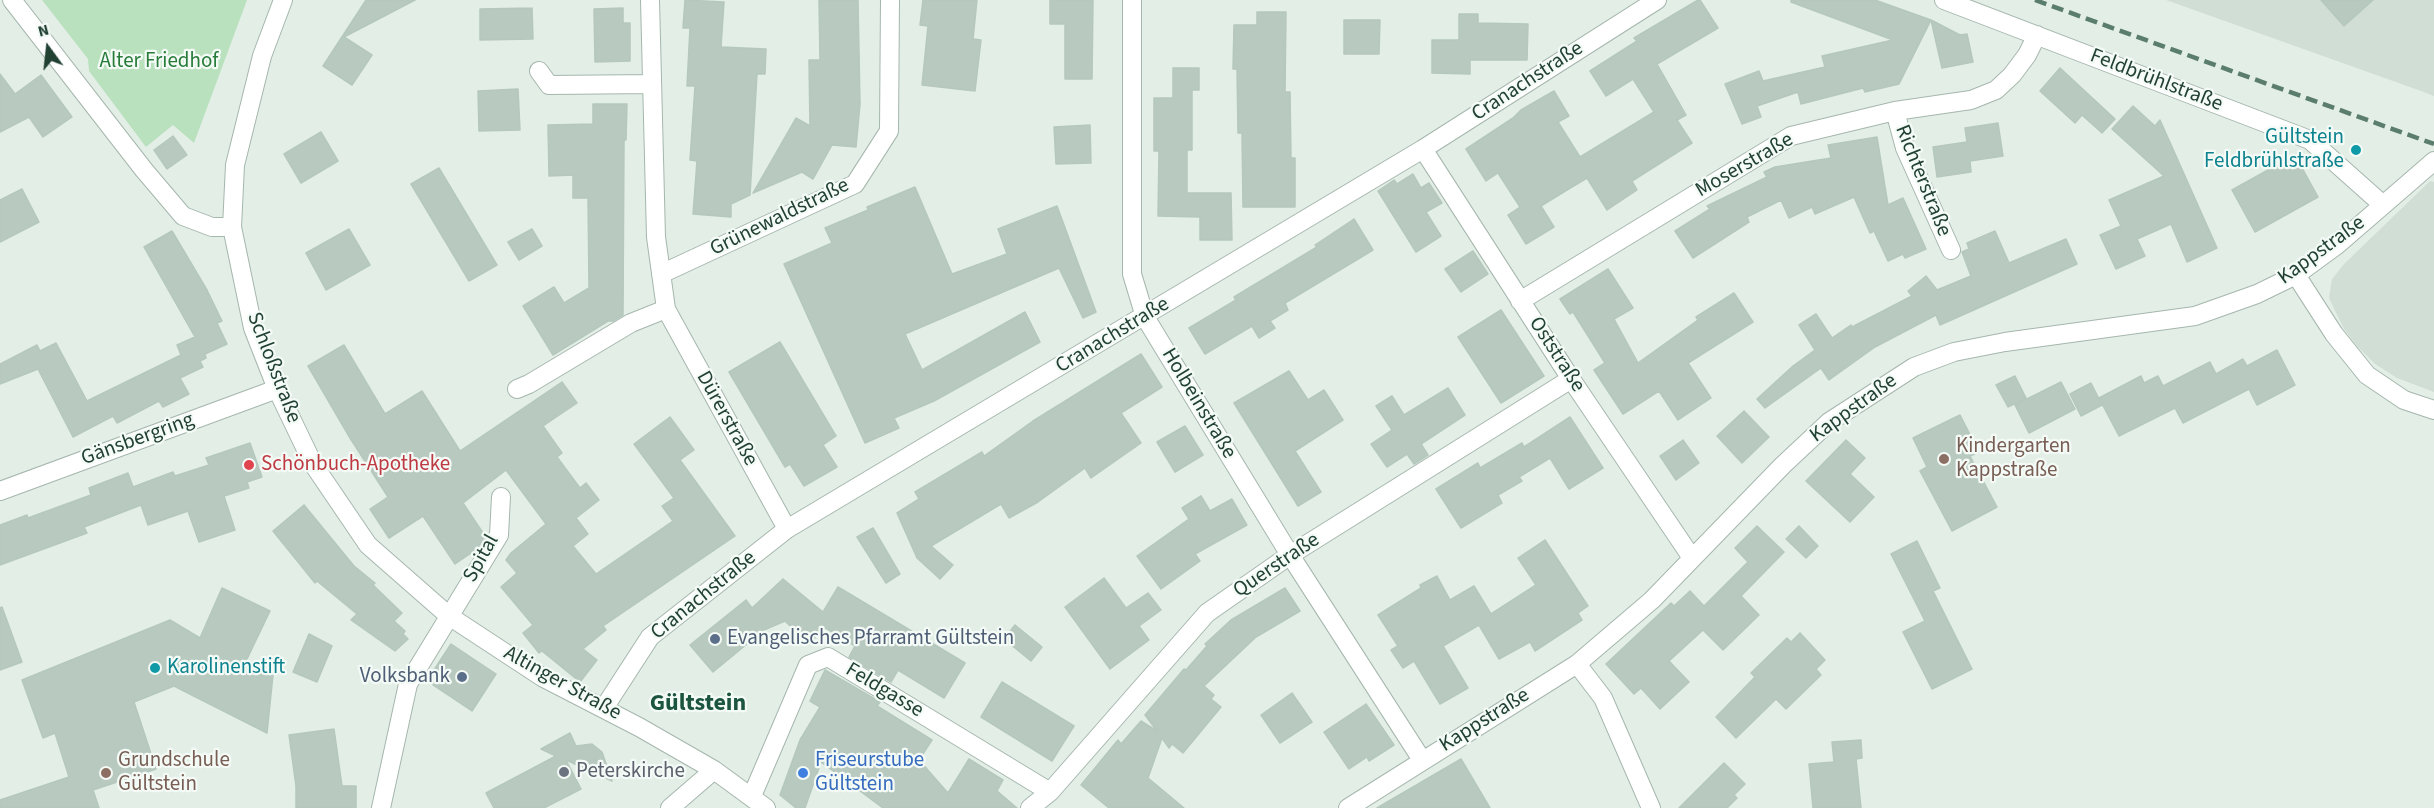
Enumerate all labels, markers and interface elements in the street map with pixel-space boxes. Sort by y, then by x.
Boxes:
north arrow [18,18,78,78]
text: N [35,19,51,43]
street label: Cranachstraße [1468,37,1588,127]
street label: Feldbrühlstraße [2086,44,2226,118]
park label: Alter Friedhof [100,49,218,75]
street label: Richterstraße [1888,122,1956,240]
place label: Gültstein Feldbrühlstraße [2204,125,2344,175]
street label: Moserstraße [1692,128,1798,204]
marker: Gültstein Feldbrühlstraße [2349,143,2363,157]
street label: Grünewaldstraße [706,173,854,263]
street label: Kappstraße [2274,211,2370,291]
street label: Cranachstraße [1052,292,1174,380]
street label: Schloßstraße [240,309,306,427]
street label: Oststraße [1522,313,1590,397]
street label: Holbeinstraße [1155,344,1241,464]
street label: Dürerstraße [690,367,762,471]
street label: Kappstraße [1806,369,1902,449]
street label: Gänsbergring [78,408,198,472]
place label: Kindergarten Kappstraße [1956,434,2071,484]
place label: Schönbuch-Apotheke [261,452,450,478]
marker: Kindergarten Kappstraße [1937,452,1951,466]
marker: Schönbuch-Apotheke [242,458,256,472]
street label: Querstraße [1229,528,1325,604]
street label: Spital [459,531,505,587]
street label: Cranachstraße [646,546,762,646]
place label: Evangelisches Pfarramt Gültstein [727,626,1014,652]
marker: Evangelisches Pfarramt Gültstein [708,632,722,646]
street label: Altinger Straße [499,641,625,727]
place label: Karolinenstift [167,655,285,681]
street label: Feldgasse [841,658,927,724]
marker: Karolinenstift [148,661,162,675]
place label: Volksbank [360,664,450,690]
marker: Volksbank [455,670,469,684]
street label: Kappstraße [1435,683,1535,759]
district label: Gültstein [650,691,746,719]
place label: Grundschule Gültstein [118,748,230,798]
place label: Friseurstube Gültstein [815,748,924,798]
place label: Peterskirche [576,759,685,785]
marker: Peterskirche [557,765,571,779]
marker: Grundschule Gültstein [99,766,113,780]
marker: Friseurstube Gültstein [796,766,810,780]

